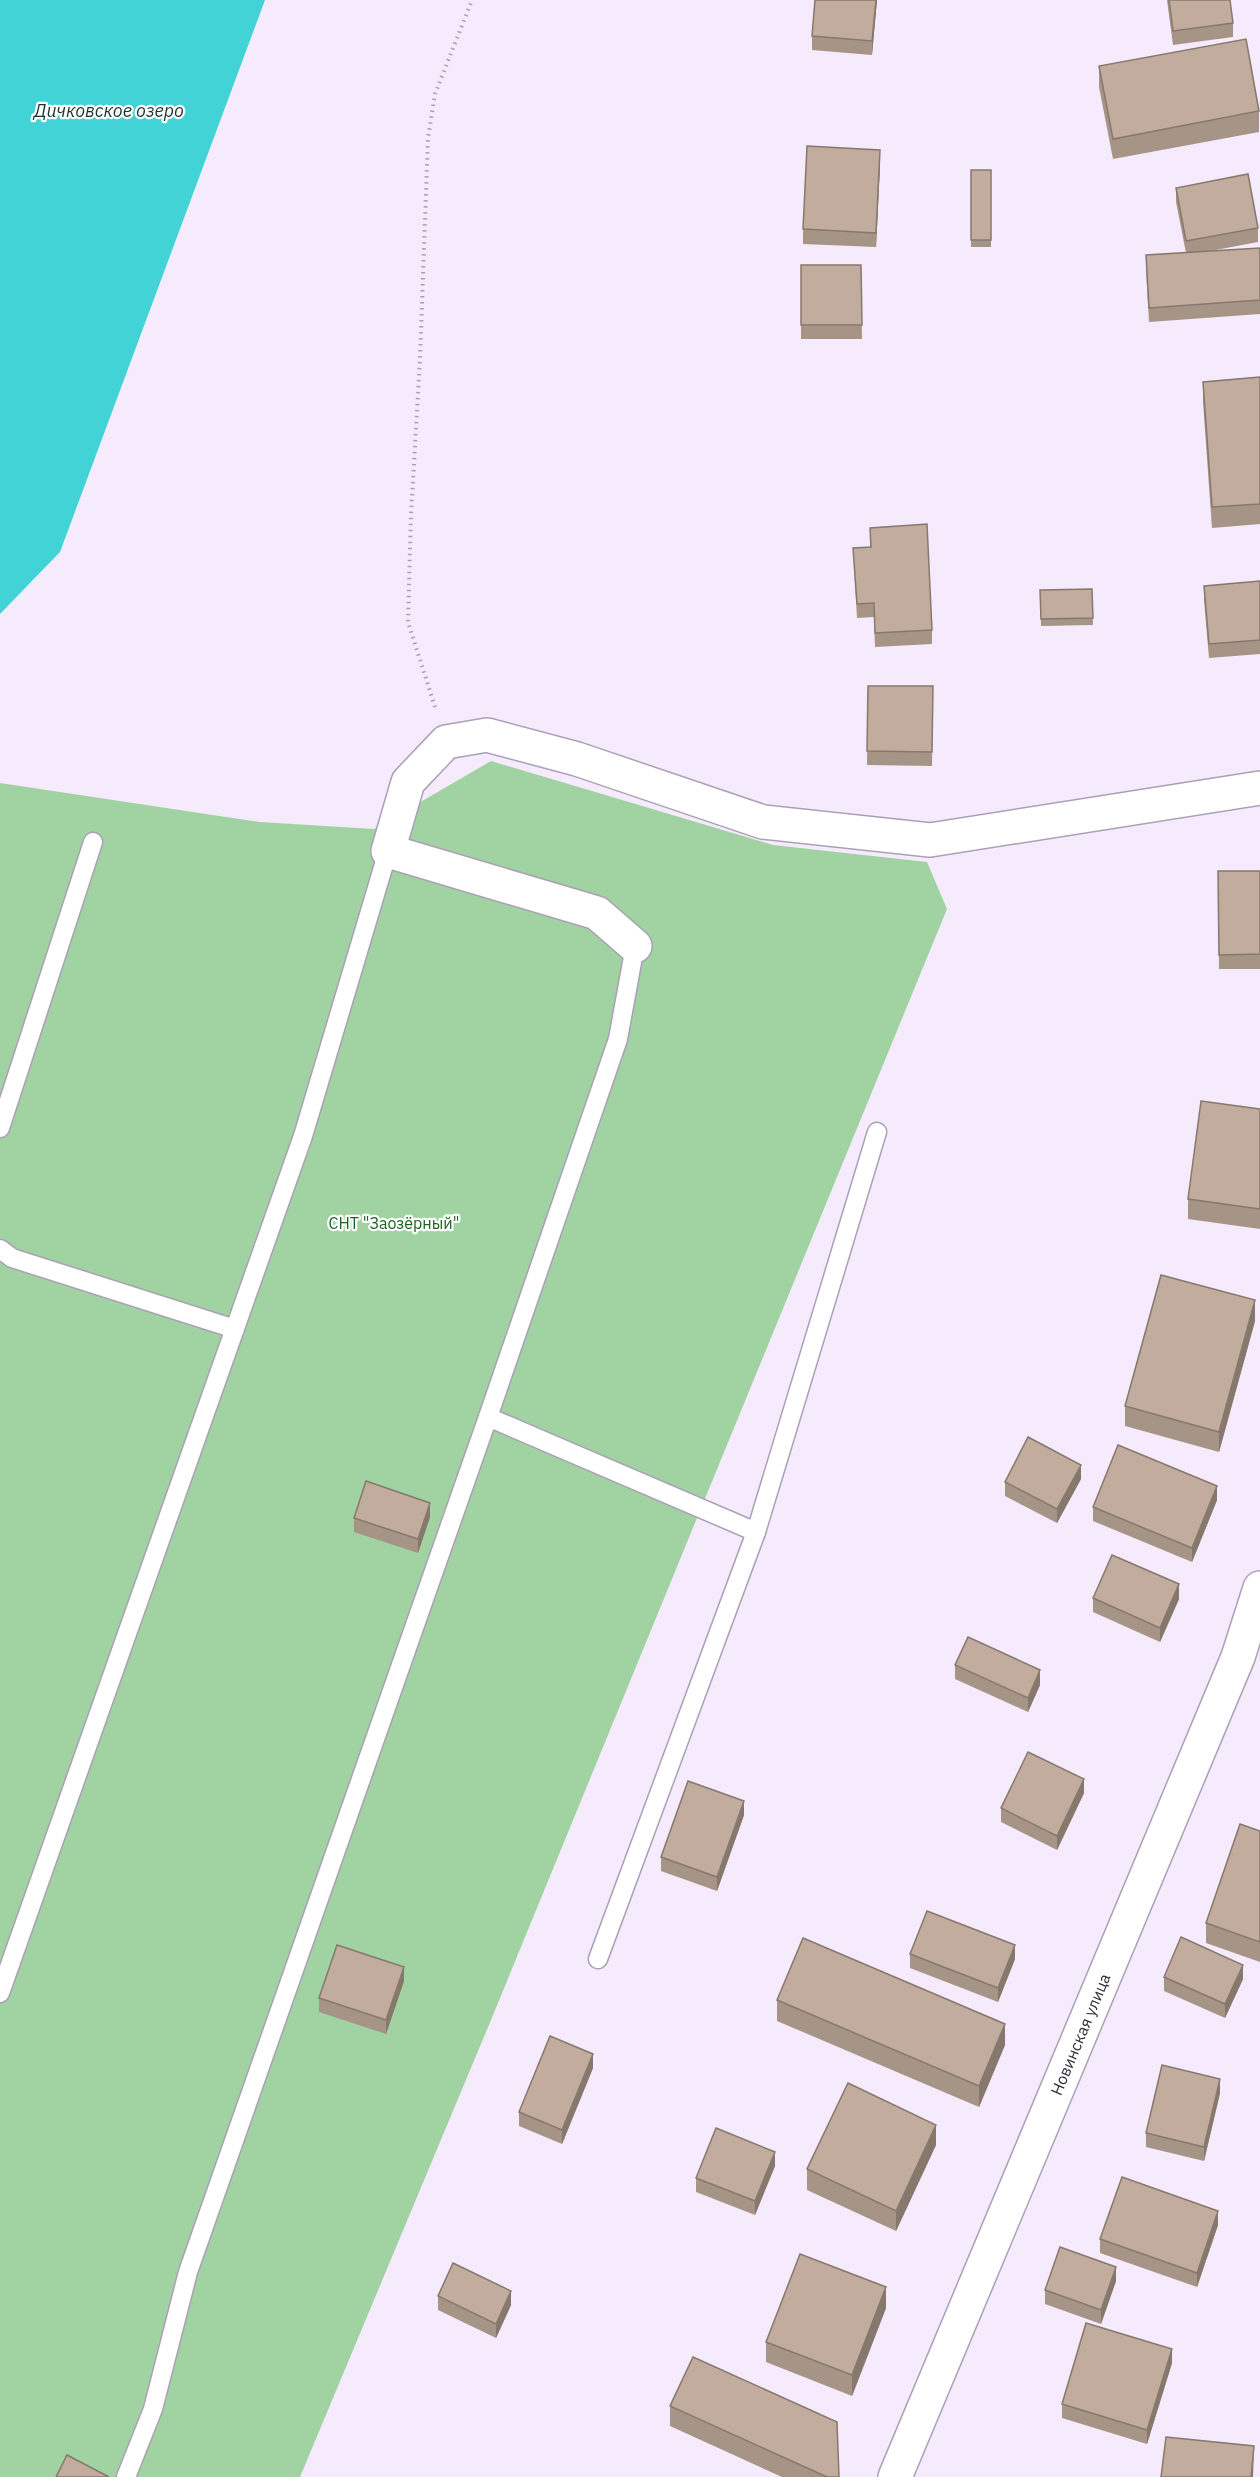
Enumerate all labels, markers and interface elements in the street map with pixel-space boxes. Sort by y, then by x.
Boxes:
water label: Дичковское озеро [32,99,184,122]
park label: СНТ "Заозёрный" [329,1213,459,1233]
street label: Новинская улица [1046,1970,1115,2098]

